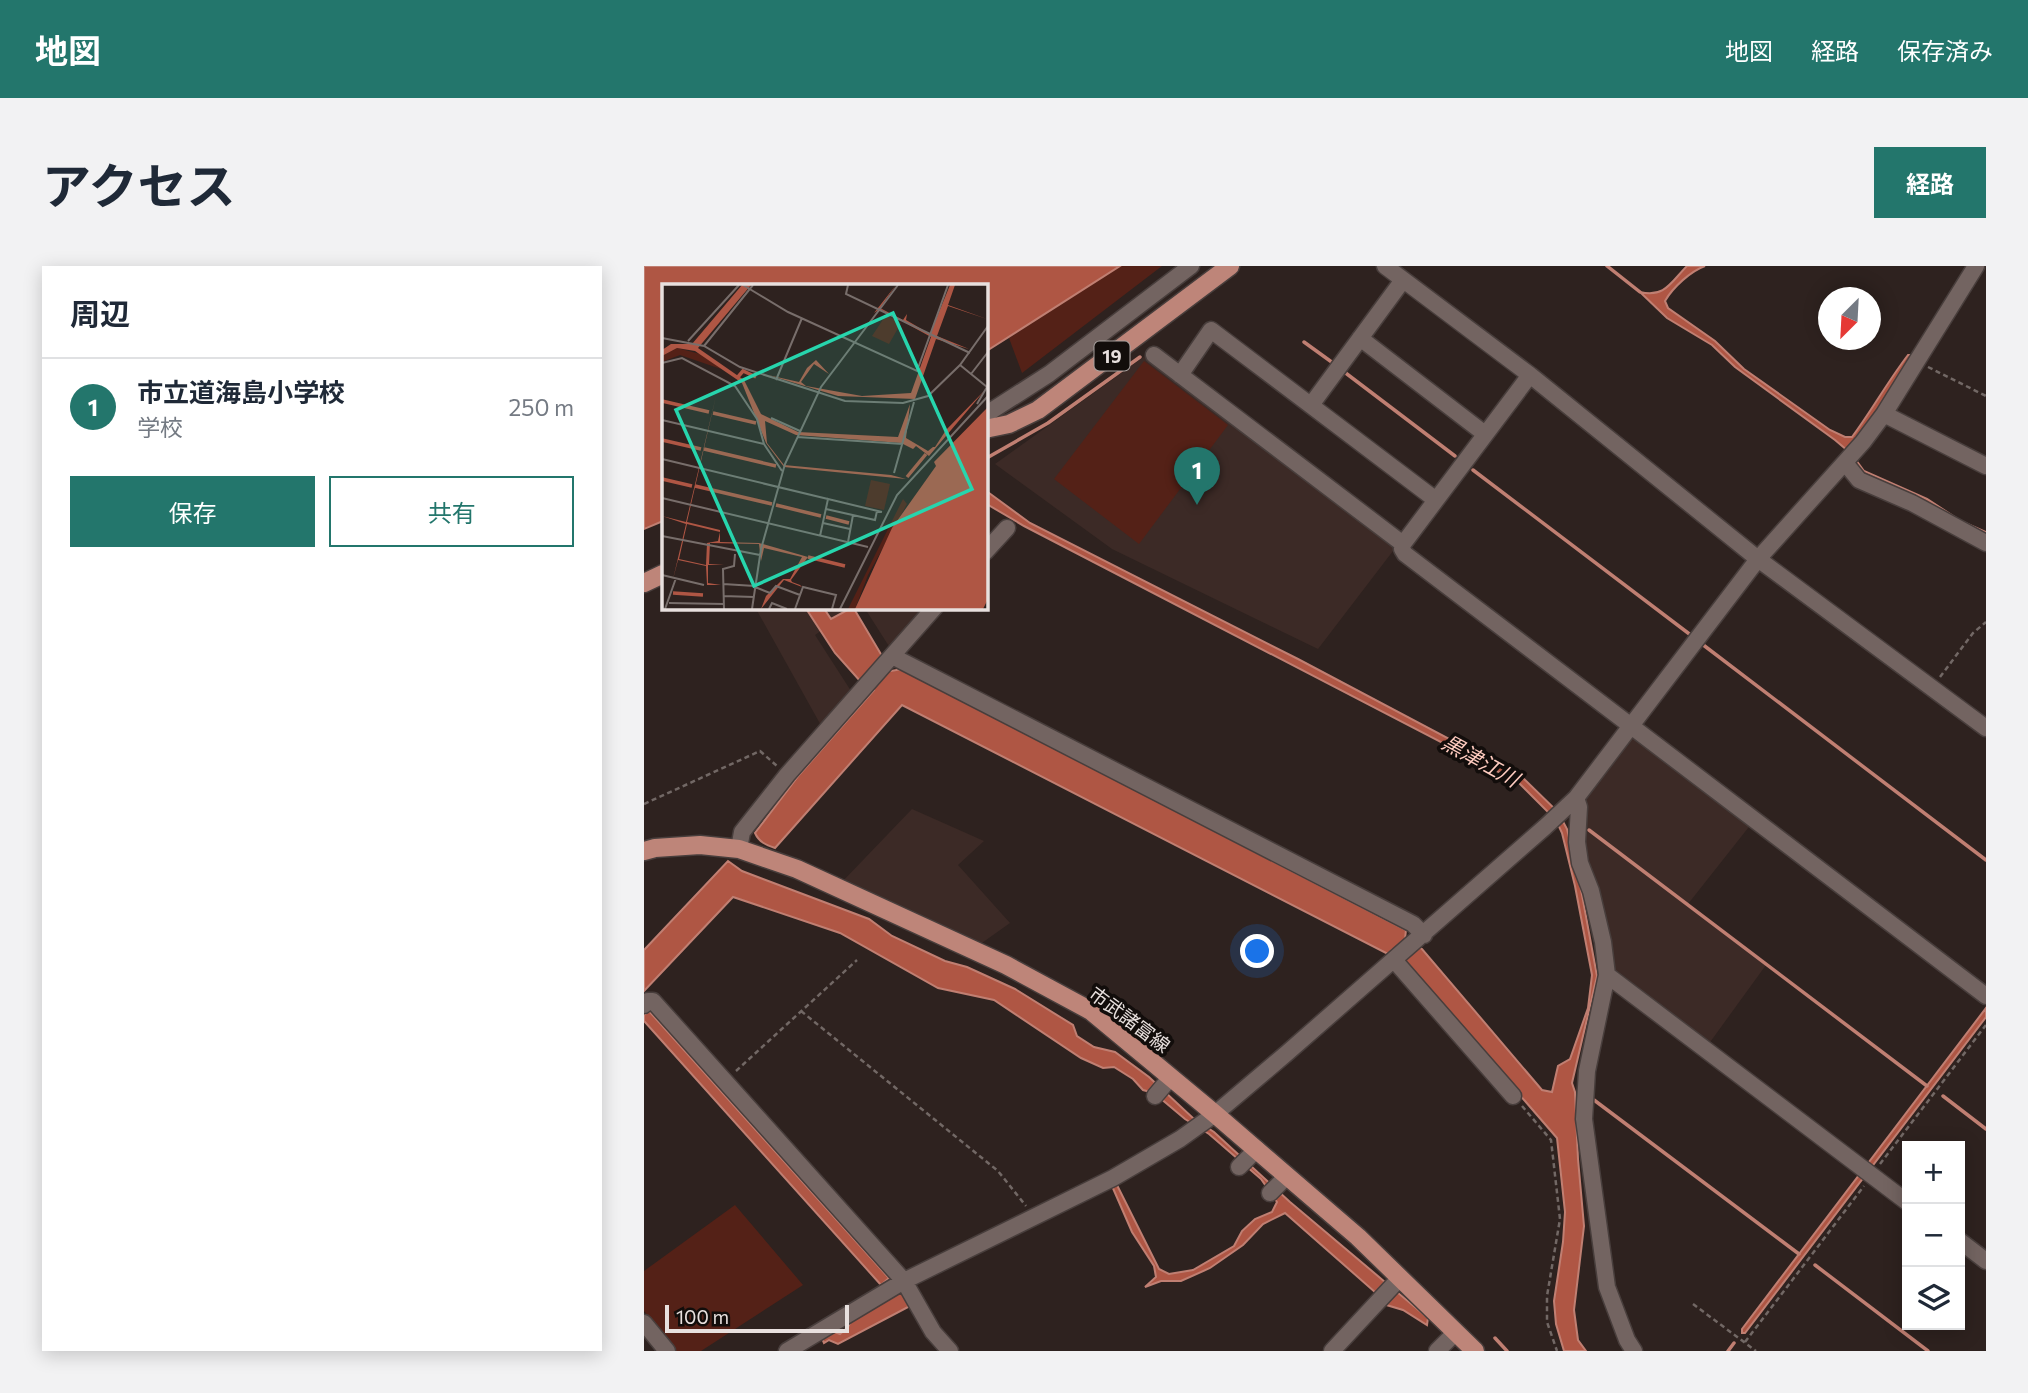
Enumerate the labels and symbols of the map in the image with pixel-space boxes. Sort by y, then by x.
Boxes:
inset map [662,284,987,609]
north arrow [1818,287,1881,350]
road number: 19 [1094,342,1130,370]
pin: 1 [1174,447,1220,505]
water label: 黒津江川 [1438,729,1526,792]
your location [1240,934,1274,968]
street label: 市武諸富線 [1085,981,1175,1057]
scale bar [665,1302,849,1334]

